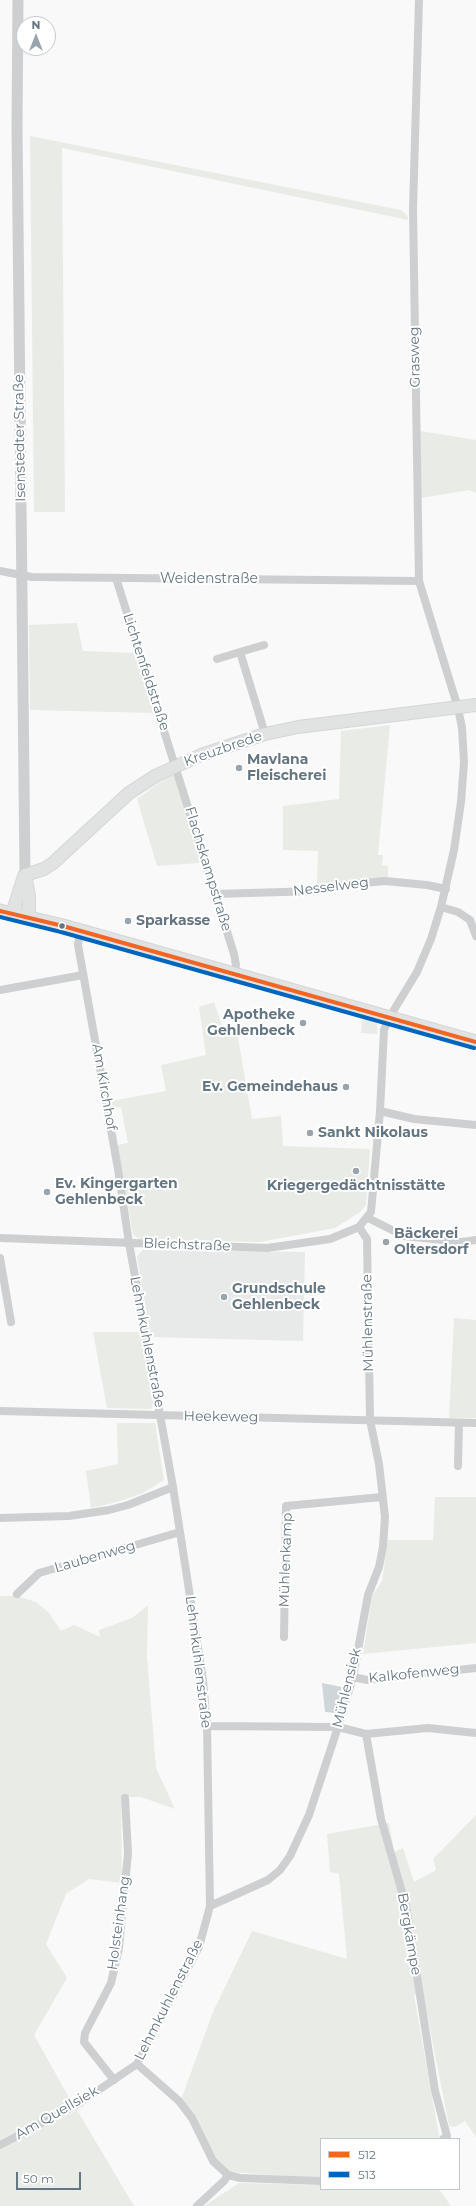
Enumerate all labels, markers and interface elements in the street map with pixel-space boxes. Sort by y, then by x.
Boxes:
north arrow [16,16,56,56]
text: N [32,18,40,32]
street label: Grasweg [406,326,424,388]
street label: Isenstedter Straße [10,374,30,502]
street label: Weidenstraße [160,571,258,587]
street label: Lichtenfeldstraße [119,611,173,733]
street label: Kreuzbrede [182,728,264,770]
place label: Mavlana Fleischerei [247,752,326,784]
marker: Mavlana Fleischerei [234,763,244,773]
street label: Flachskampstraße [181,805,235,933]
street label: Nesselweg [292,874,370,900]
place label: Sparkasse [136,913,210,929]
marker: Sparkasse [123,916,133,926]
unlabelled marker [57,921,67,931]
place label: Apotheke Gehlenbeck [207,1007,295,1040]
marker: Apotheke Gehlenbeck [298,1018,308,1028]
street label: Am Kirchhof [88,1042,120,1132]
place label: Ev. Gemeindehaus [202,1079,338,1095]
marker: Ev. Gemeindehaus [341,1082,351,1092]
place label: Sankt Nikolaus [318,1125,428,1141]
marker: Sankt Nikolaus [305,1128,315,1138]
marker: Kriegergedächtnisstätte [351,1166,361,1176]
place label: Ev. Kingergarten Gehlenbeck [55,1176,178,1208]
place label: Kriegergedächtnisstätte [267,1178,445,1194]
marker: Ev. Kingergarten Gehlenbeck [42,1187,52,1197]
place label: Bäckerei Oltersdorf [394,1226,468,1258]
street label: Bleichstraße [143,1235,231,1255]
marker: Bäckerei Oltersdorf [381,1237,391,1247]
street label: Mühlenstraße [359,1274,377,1372]
street label: Lehmkuhlenstraße [126,1275,168,1409]
place label: Grundschule Gehlenbeck [232,1281,326,1314]
marker: Grundschule Gehlenbeck [219,1292,229,1302]
street label: Heekeweg [183,1408,259,1426]
street label: Mühlenkamp [276,1512,296,1608]
street label: Laubenweg [53,1537,137,1577]
street label: Lehmkuhlenstraße [182,1595,214,1729]
street label: Mühlensiek [329,1646,365,1730]
street label: Kalkofenweg [368,1661,460,1687]
street label: Holsteinhang [104,1875,134,1971]
street label: Bergkämpe [393,1892,425,1976]
street label: Lehmkuhlenstraße [131,1937,207,2063]
street label: Am Quellsiek [12,2082,102,2144]
legend [320,2138,460,2190]
text: 512 [358,2147,376,2162]
scale bar [18,2164,83,2190]
text: 513 [358,2167,376,2182]
text: 50 m [23,2171,54,2186]

